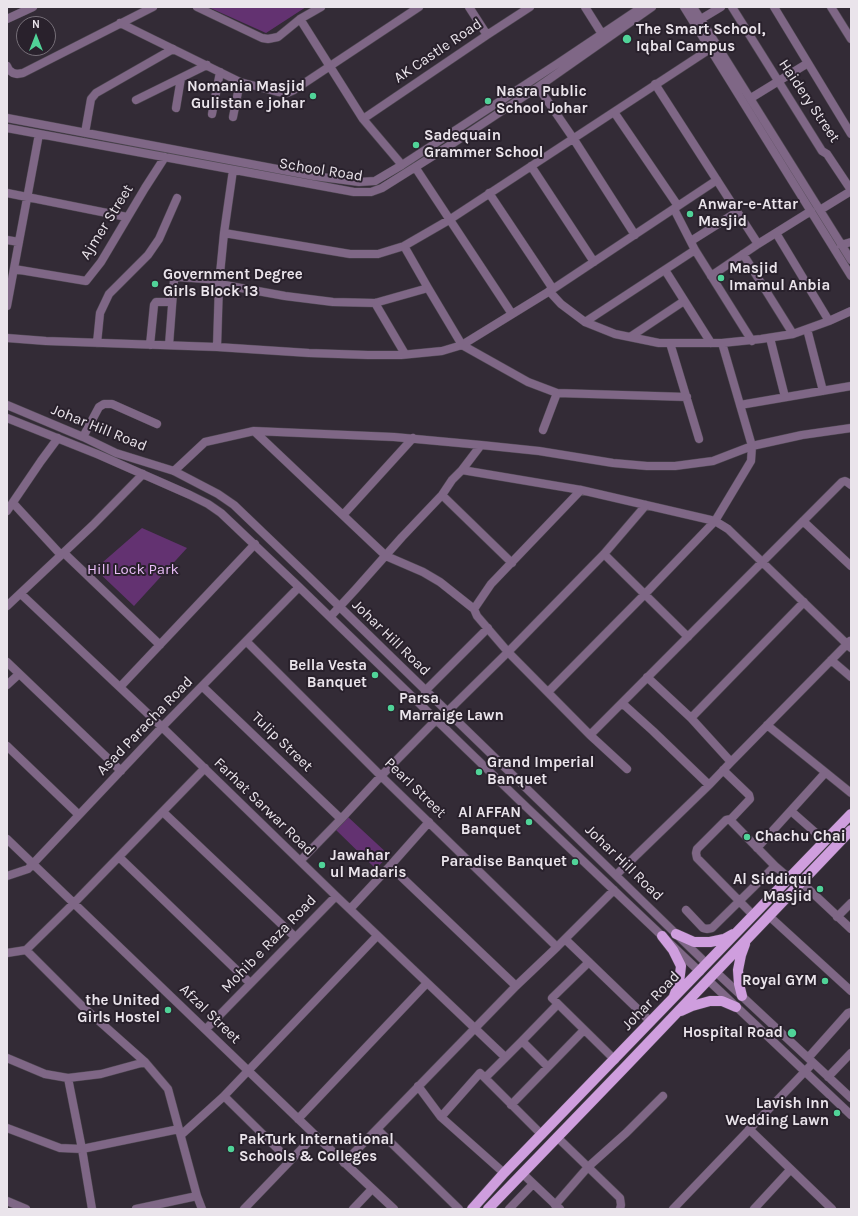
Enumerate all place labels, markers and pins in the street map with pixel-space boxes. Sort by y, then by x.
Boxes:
place label: The Smart School, Iqbal Campus [636,21,765,56]
marker: The Smart School, Iqbal Campus [621,33,633,45]
place label: Nomania Masjid Gulistan e johar [187,78,305,113]
place label: Nasra Public School Johar [496,83,587,118]
marker: Nomania Masjid Gulistan e johar [308,91,318,101]
marker: Nasra Public School Johar [483,96,493,106]
place label: Sadequain Grammer School [424,127,543,162]
marker: Sadequain Grammer School [411,140,421,150]
place label: Anwar-e-Attar Masjid [698,196,798,231]
marker: Anwar-e-Attar Masjid [685,209,695,219]
place label: Masjid Imamul Anbia [729,260,830,295]
place label: Government Degree Girls Block 13 [163,266,303,301]
marker: Masjid Imamul Anbia [716,273,726,283]
marker: Government Degree Girls Block 13 [150,279,160,289]
place label: Bella Vesta Banquet [289,657,367,692]
marker: Bella Vesta Banquet [370,670,380,680]
place label: Parsa Marraige Lawn [399,690,504,725]
marker: Parsa Marraige Lawn [386,703,396,713]
place label: Grand Imperial Banquet [487,754,594,789]
marker: Grand Imperial Banquet [474,767,484,777]
place label: Al AFFAN Banquet [458,804,521,839]
marker: Al AFFAN Banquet [524,817,534,827]
place label: Chachu Chai [755,828,846,846]
marker: Chachu Chai [742,832,752,842]
place label: Jawahar ul Madaris [330,847,406,882]
place label: Paradise Banquet [441,853,567,871]
marker: Paradise Banquet [570,857,580,867]
marker: Jawahar ul Madaris [317,860,327,870]
place label: Al Siddiqui Masjid [733,871,812,906]
marker: Al Siddiqui Masjid [815,884,825,894]
place label: Royal GYM [742,972,817,990]
marker: Royal GYM [820,976,830,986]
place label: the United Girls Hostel [77,992,160,1027]
marker: the United Girls Hostel [163,1005,173,1015]
place label: Hospital Road [683,1024,783,1042]
marker: Hospital Road [786,1027,798,1039]
place label: Lavish Inn Wedding Lawn [725,1095,829,1130]
marker: Lavish Inn Wedding Lawn [832,1108,842,1118]
place label: PakTurk International Schools & Colleges [239,1131,394,1166]
marker: PakTurk International Schools & Colleges [226,1144,236,1154]

